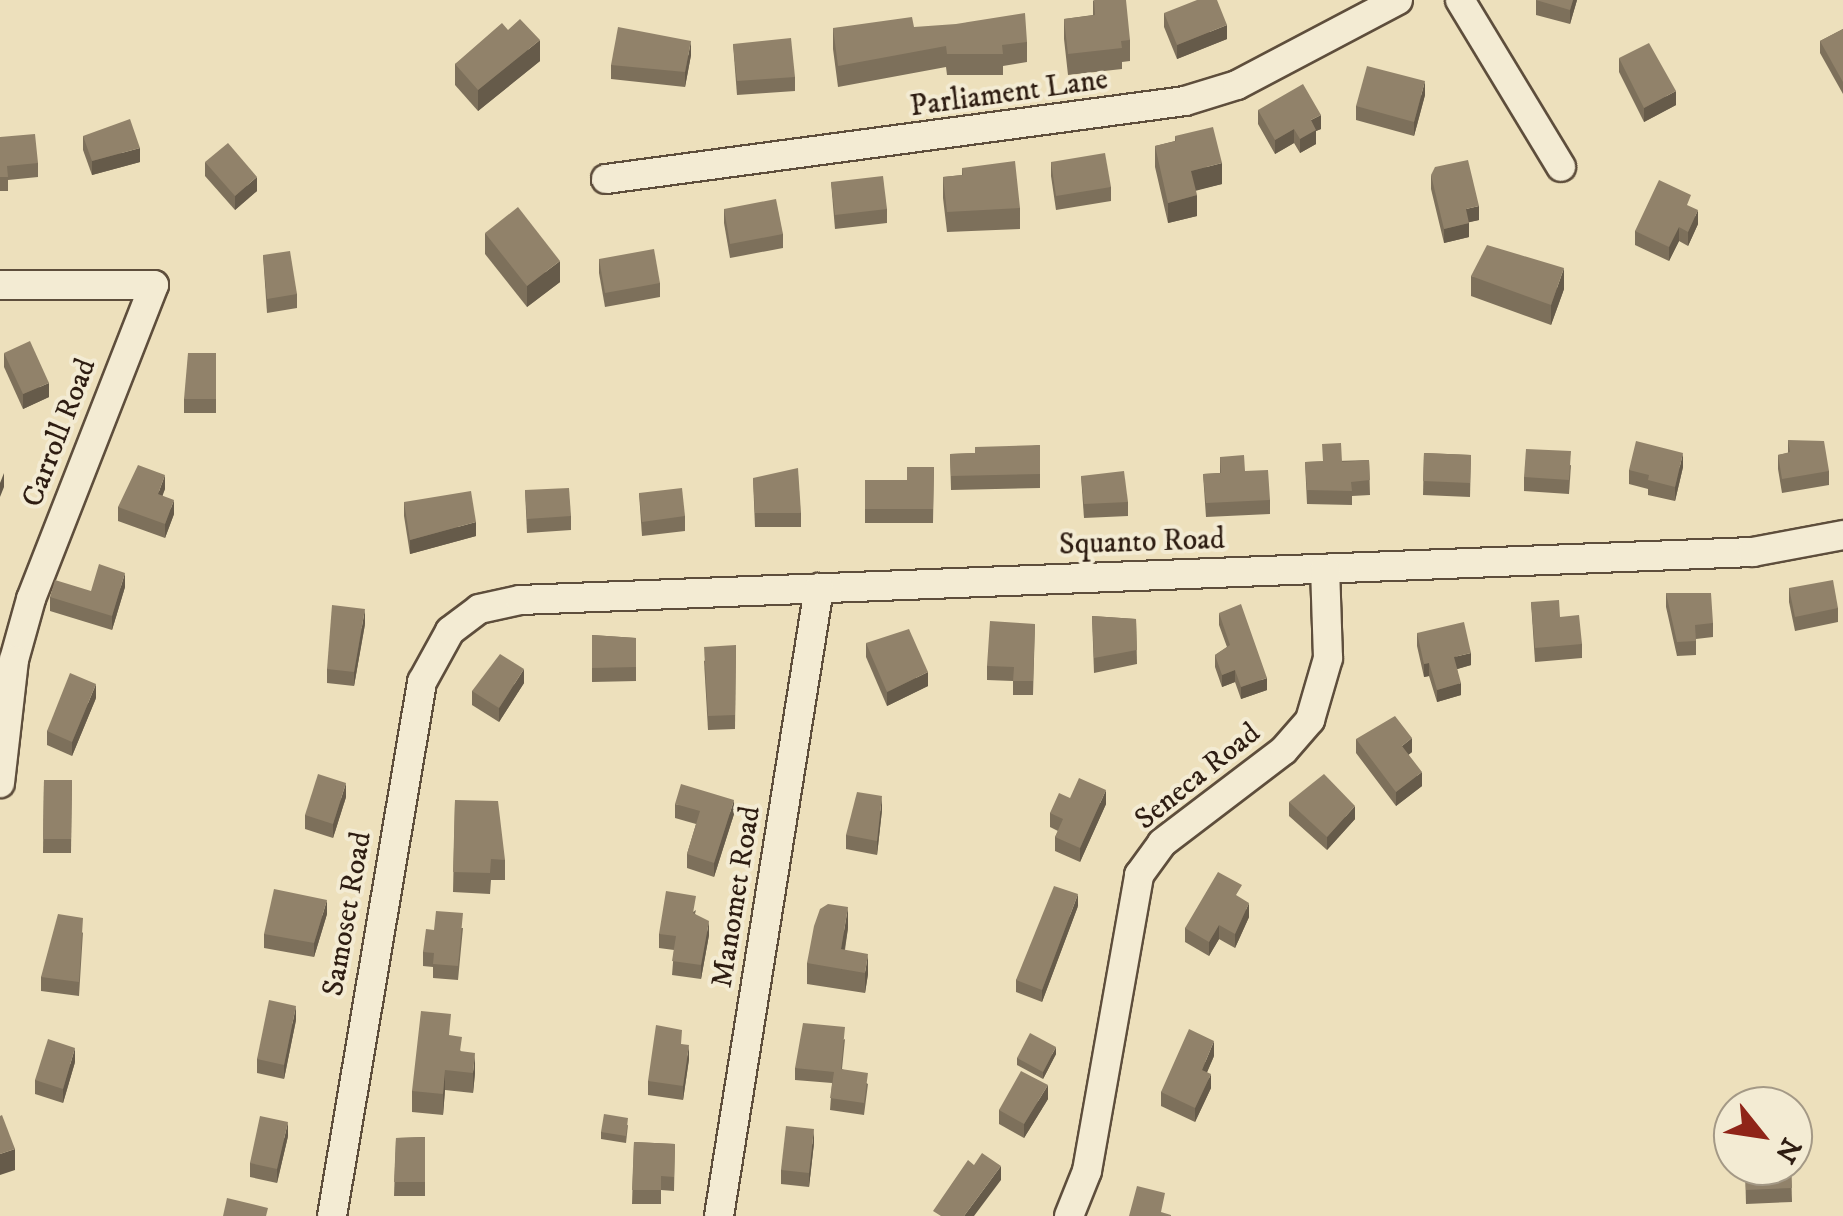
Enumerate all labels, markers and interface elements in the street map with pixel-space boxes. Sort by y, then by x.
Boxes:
street label: Parliament Lane [908,62,1110,126]
street label: Carroll Road [15,354,105,512]
street label: Squanto Road [1058,522,1226,564]
street label: Seneca Road [1128,716,1268,838]
street label: Manomet Road [705,804,769,990]
street label: Samoset Road [316,829,380,999]
north arrow [1713,1086,1813,1186]
text: N [1767,1132,1809,1169]

